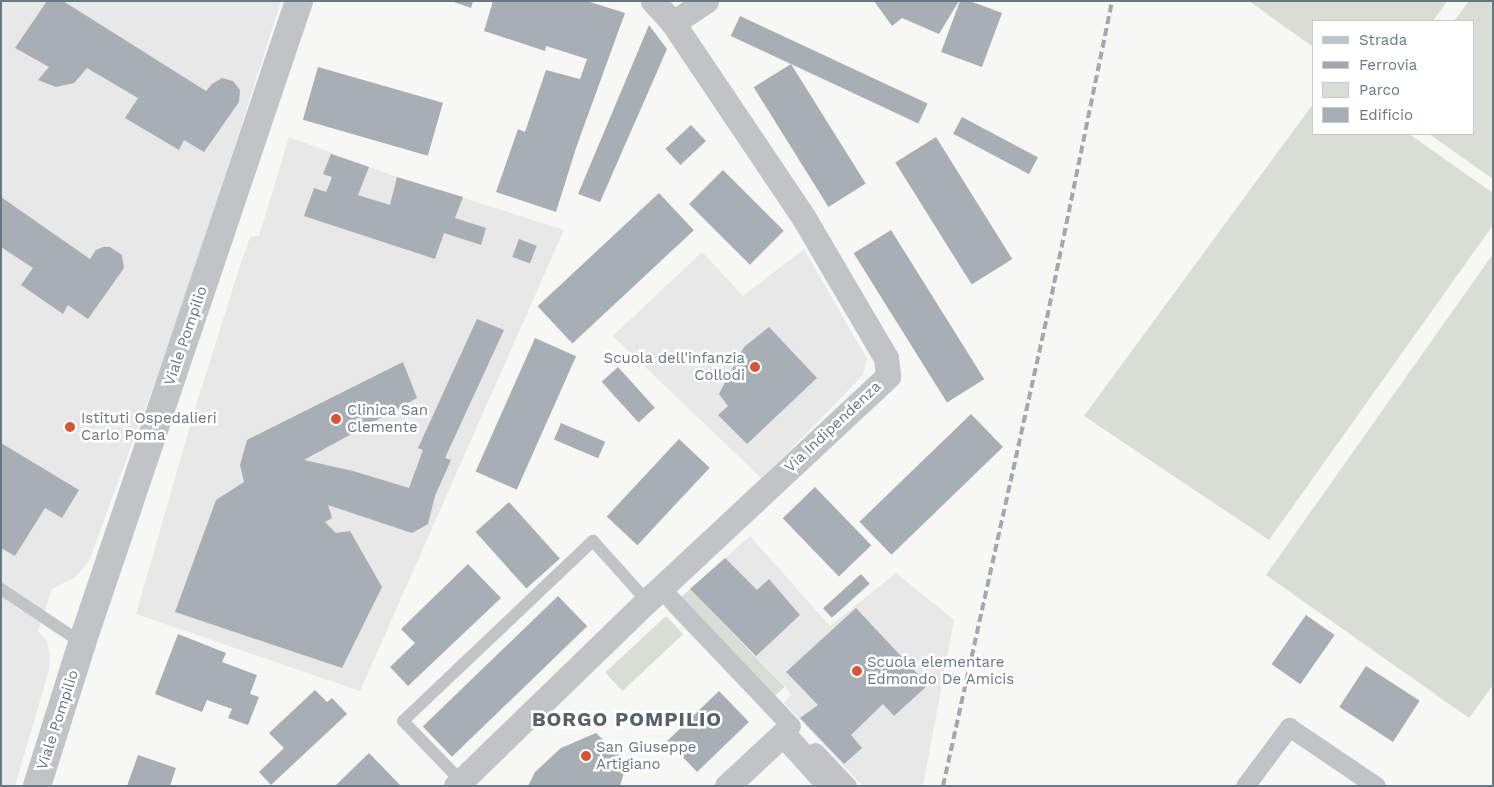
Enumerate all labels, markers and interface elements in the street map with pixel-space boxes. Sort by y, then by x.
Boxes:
legend [1312,20,1474,135]
text: Strada [1359,31,1407,49]
text: Ferrovia [1359,56,1417,74]
text: Parco [1359,81,1400,99]
text: Edificio [1359,106,1413,124]
street label: Viale Pompilio [161,284,211,388]
place label: Scuola dell'infanzia Collodi [603,349,745,384]
marker: Scuola dell'infanzia Collodi [749,361,761,373]
street label: Via Indipendenza [781,378,885,476]
place label: Clinica San Clemente [347,401,428,436]
place label: Istituti Ospedalieri Carlo Poma [81,409,217,444]
marker: Clinica San Clemente [329,412,343,426]
marker: Istituti Ospedalieri Carlo Poma [63,420,77,434]
place label: Scuola elementare Edmondo De Amicis [867,653,1015,688]
marker: Scuola elementare Edmondo De Amicis [851,665,863,677]
street label: Viale Pompilio [33,668,83,772]
district label: BORGO POMPILIO [530,707,724,731]
place label: San Giuseppe Artigiano [596,738,696,773]
marker: San Giuseppe Artigiano [580,750,592,762]

